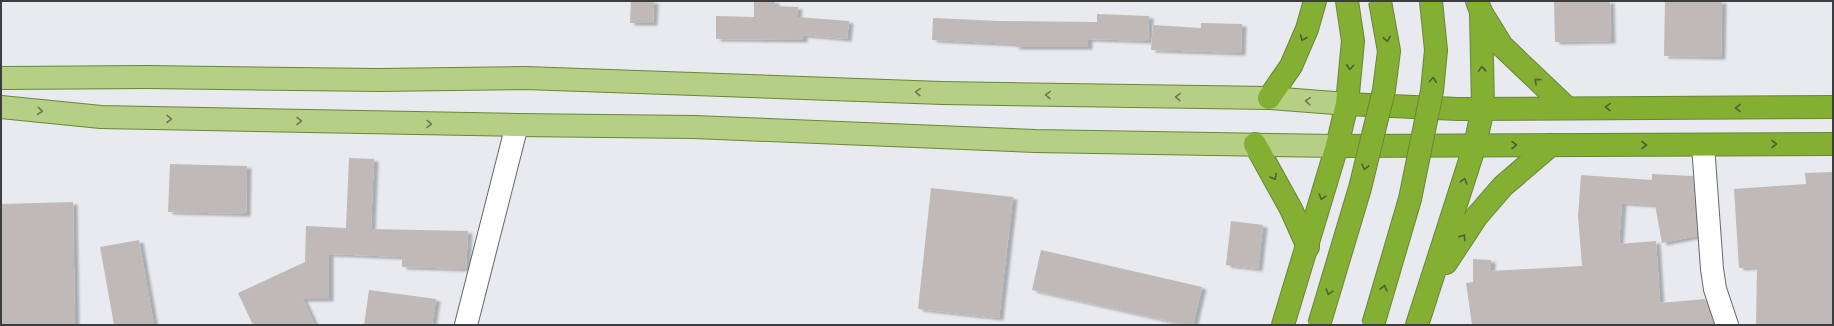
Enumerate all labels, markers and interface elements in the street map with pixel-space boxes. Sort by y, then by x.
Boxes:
one-way arrow [1300,34,1308,41]
one-way arrow [1382,36,1390,42]
one-way arrow [1346,64,1355,71]
one-way arrow [1478,66,1486,72]
one-way arrow [1429,77,1438,83]
one-way arrow [1534,78,1542,85]
one-way arrow [915,88,921,97]
one-way arrow [1045,91,1051,99]
one-way arrow [1175,93,1181,101]
one-way arrow [1305,96,1311,105]
one-way arrow [1605,103,1611,111]
one-way arrow [1735,104,1741,112]
one-way arrow [37,107,43,116]
one-way arrow [166,115,172,123]
one-way arrow [296,117,302,125]
one-way arrow [426,120,432,128]
one-way arrow [1771,140,1777,148]
one-way arrow [1511,141,1517,149]
one-way arrow [1641,141,1647,149]
one-way arrow [1362,164,1370,170]
one-way arrow [1270,173,1277,180]
one-way arrow [1459,178,1468,185]
one-way arrow [1318,193,1327,200]
one-way arrow [1458,234,1465,241]
one-way arrow [1379,284,1388,291]
one-way arrow [1325,288,1334,295]

